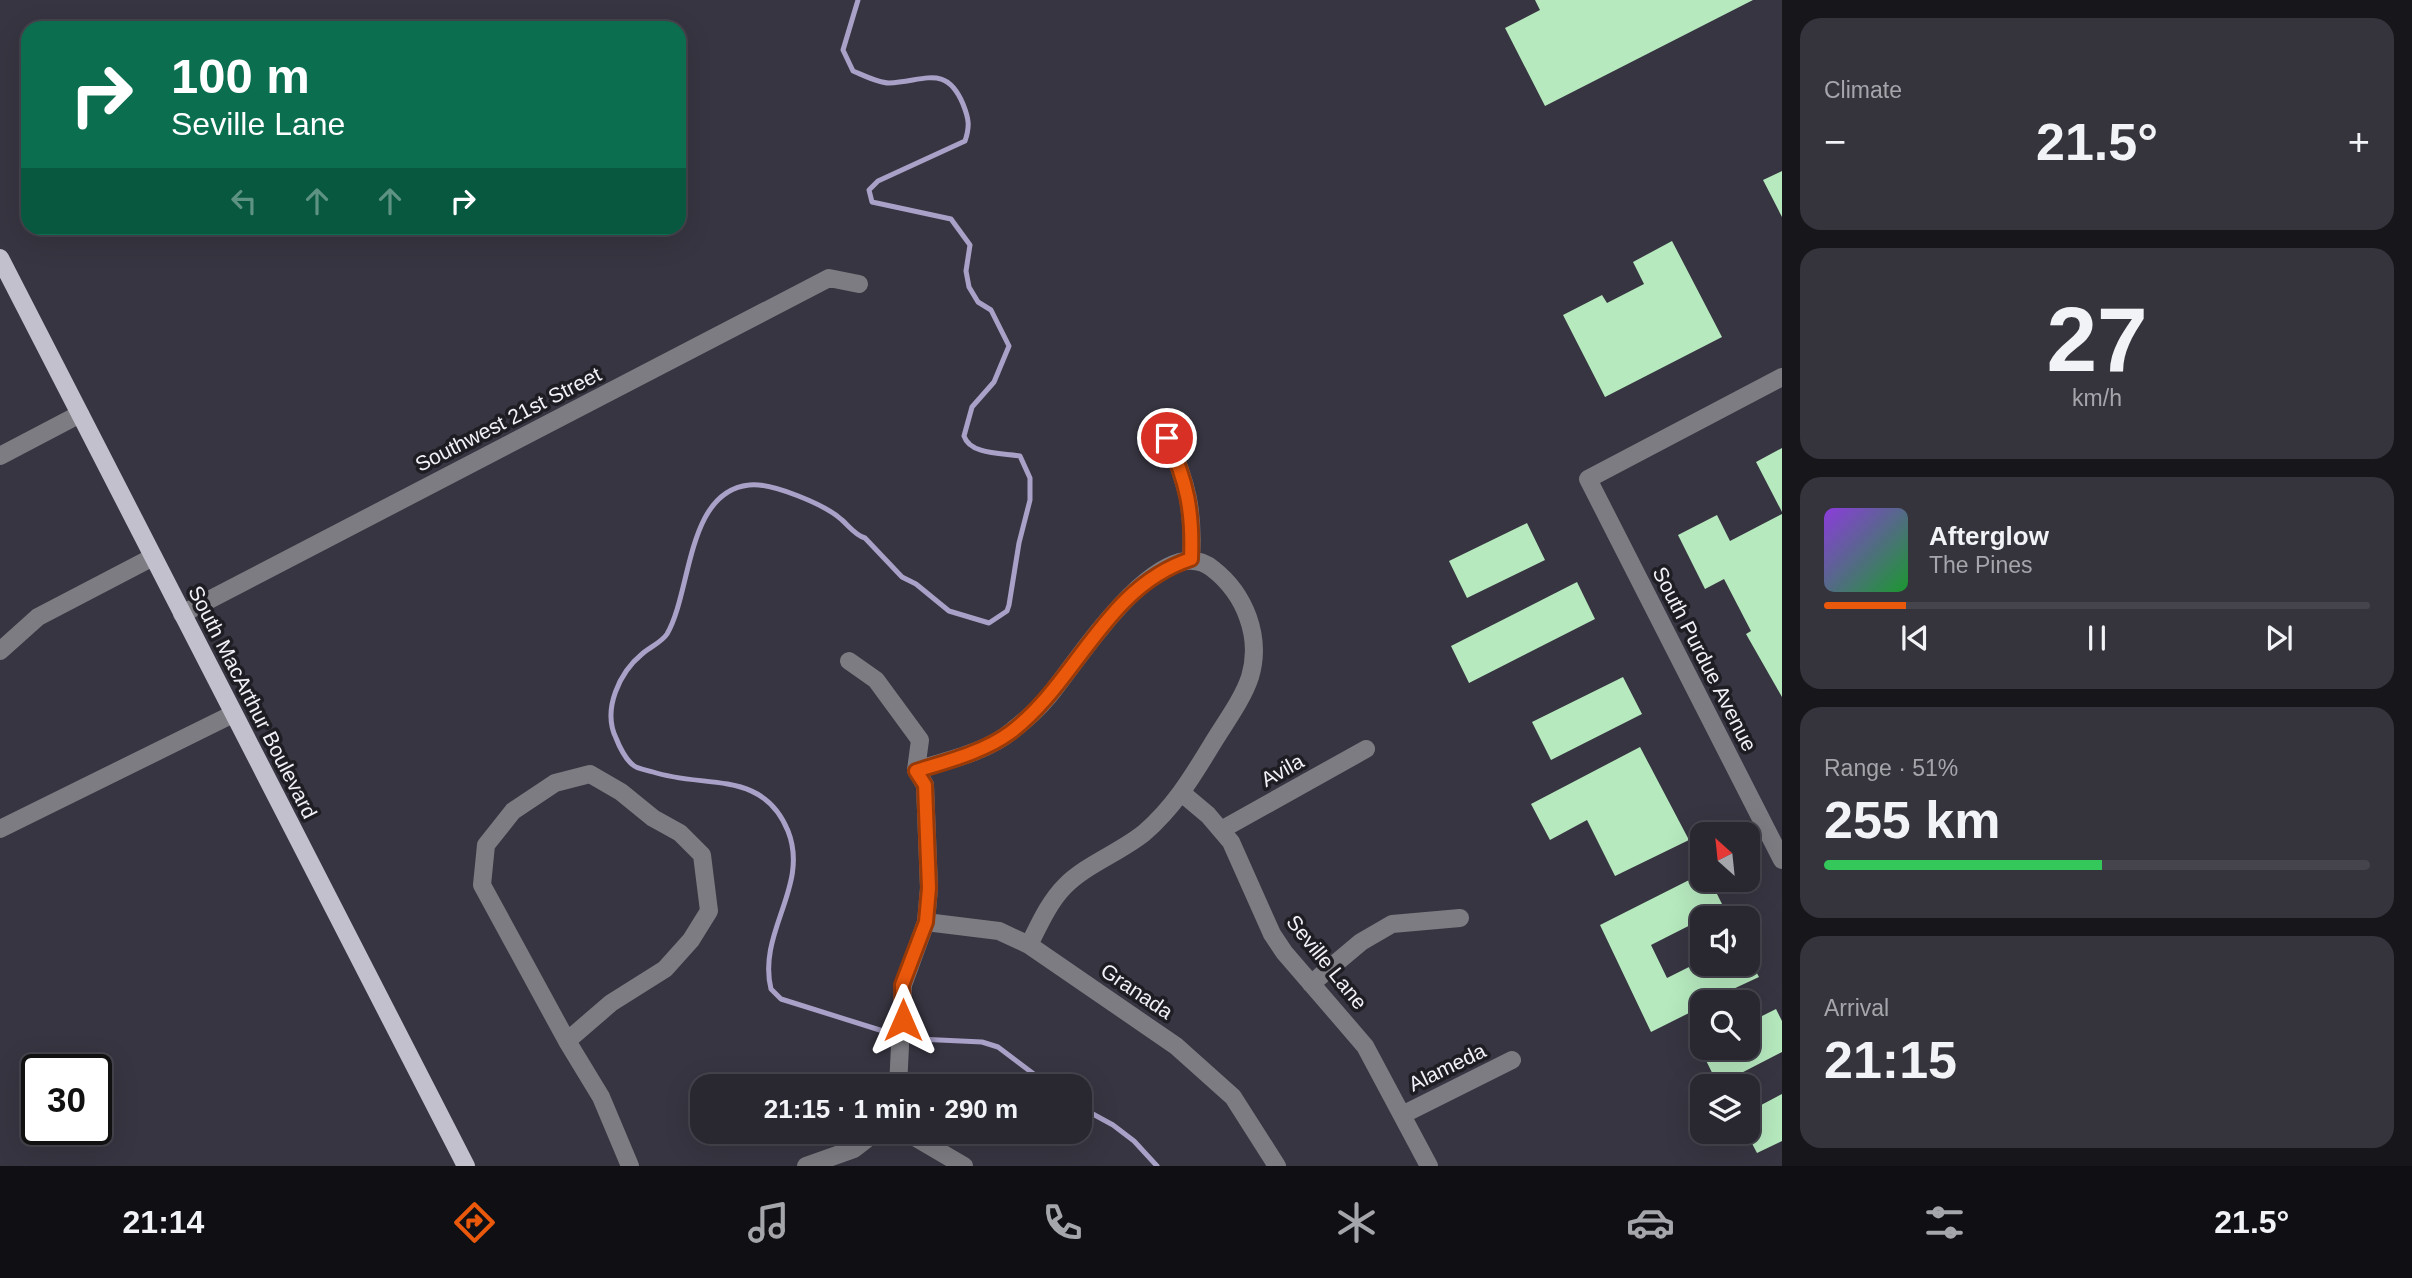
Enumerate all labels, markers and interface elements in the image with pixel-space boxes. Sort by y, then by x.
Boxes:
icon: right [56,49,147,140]
text: 100 m [171,49,310,103]
text: Climate [1824,77,1902,103]
text: Seville Lane [171,106,345,142]
text: 21.5° [2036,113,2158,171]
text: − [1824,121,1846,163]
text: + [2348,121,2370,163]
icon: left [225,182,263,220]
icon: ahead [298,182,336,220]
icon: ahead [371,182,409,220]
icon: right [444,182,482,220]
text: 27 [2046,289,2148,390]
street label: Southwest 21st Street [411,362,605,476]
text: km/h [2072,385,2122,411]
pin [1137,408,1197,468]
icon: arrive [1148,419,1186,457]
text: Afterglow [1929,521,2049,551]
text: The Pines [1929,552,2033,578]
street label: South Purdue Avenue [1648,563,1762,755]
street label: South MacArthur Boulevard [184,582,322,822]
icon: previous [1896,619,1934,657]
icon: pause [2078,619,2116,657]
icon: next [2260,619,2298,657]
street label: Avila [1257,749,1308,791]
text: Range · 51% [1824,755,1958,781]
text: 255 km [1824,791,2000,849]
north arrow [1690,822,1760,892]
map controls [1690,822,1760,1144]
button: sound [1690,906,1760,976]
street label: Seville Lane [1282,910,1372,1014]
street label: Granada [1097,959,1178,1024]
position arrow [866,983,940,1057]
button: search [1690,990,1760,1060]
text: Arrival [1824,995,1889,1021]
text: 21:15 [1824,1031,1957,1089]
street label: Alameda [1405,1038,1490,1096]
speed limit sign: 30 [21,1054,112,1145]
button: layers [1690,1074,1760,1144]
text: 21:15 · 1 min · 290 m [764,1094,1018,1124]
icon: directions [450,1198,499,1247]
icon: music [744,1198,793,1247]
icon: phone [1038,1198,1087,1247]
icon: climate [1332,1198,1381,1247]
icon: car [1626,1198,1675,1247]
icon: filters [1920,1198,1969,1247]
text: 21:14 [123,1204,204,1240]
text: 21.5° [2214,1204,2289,1240]

